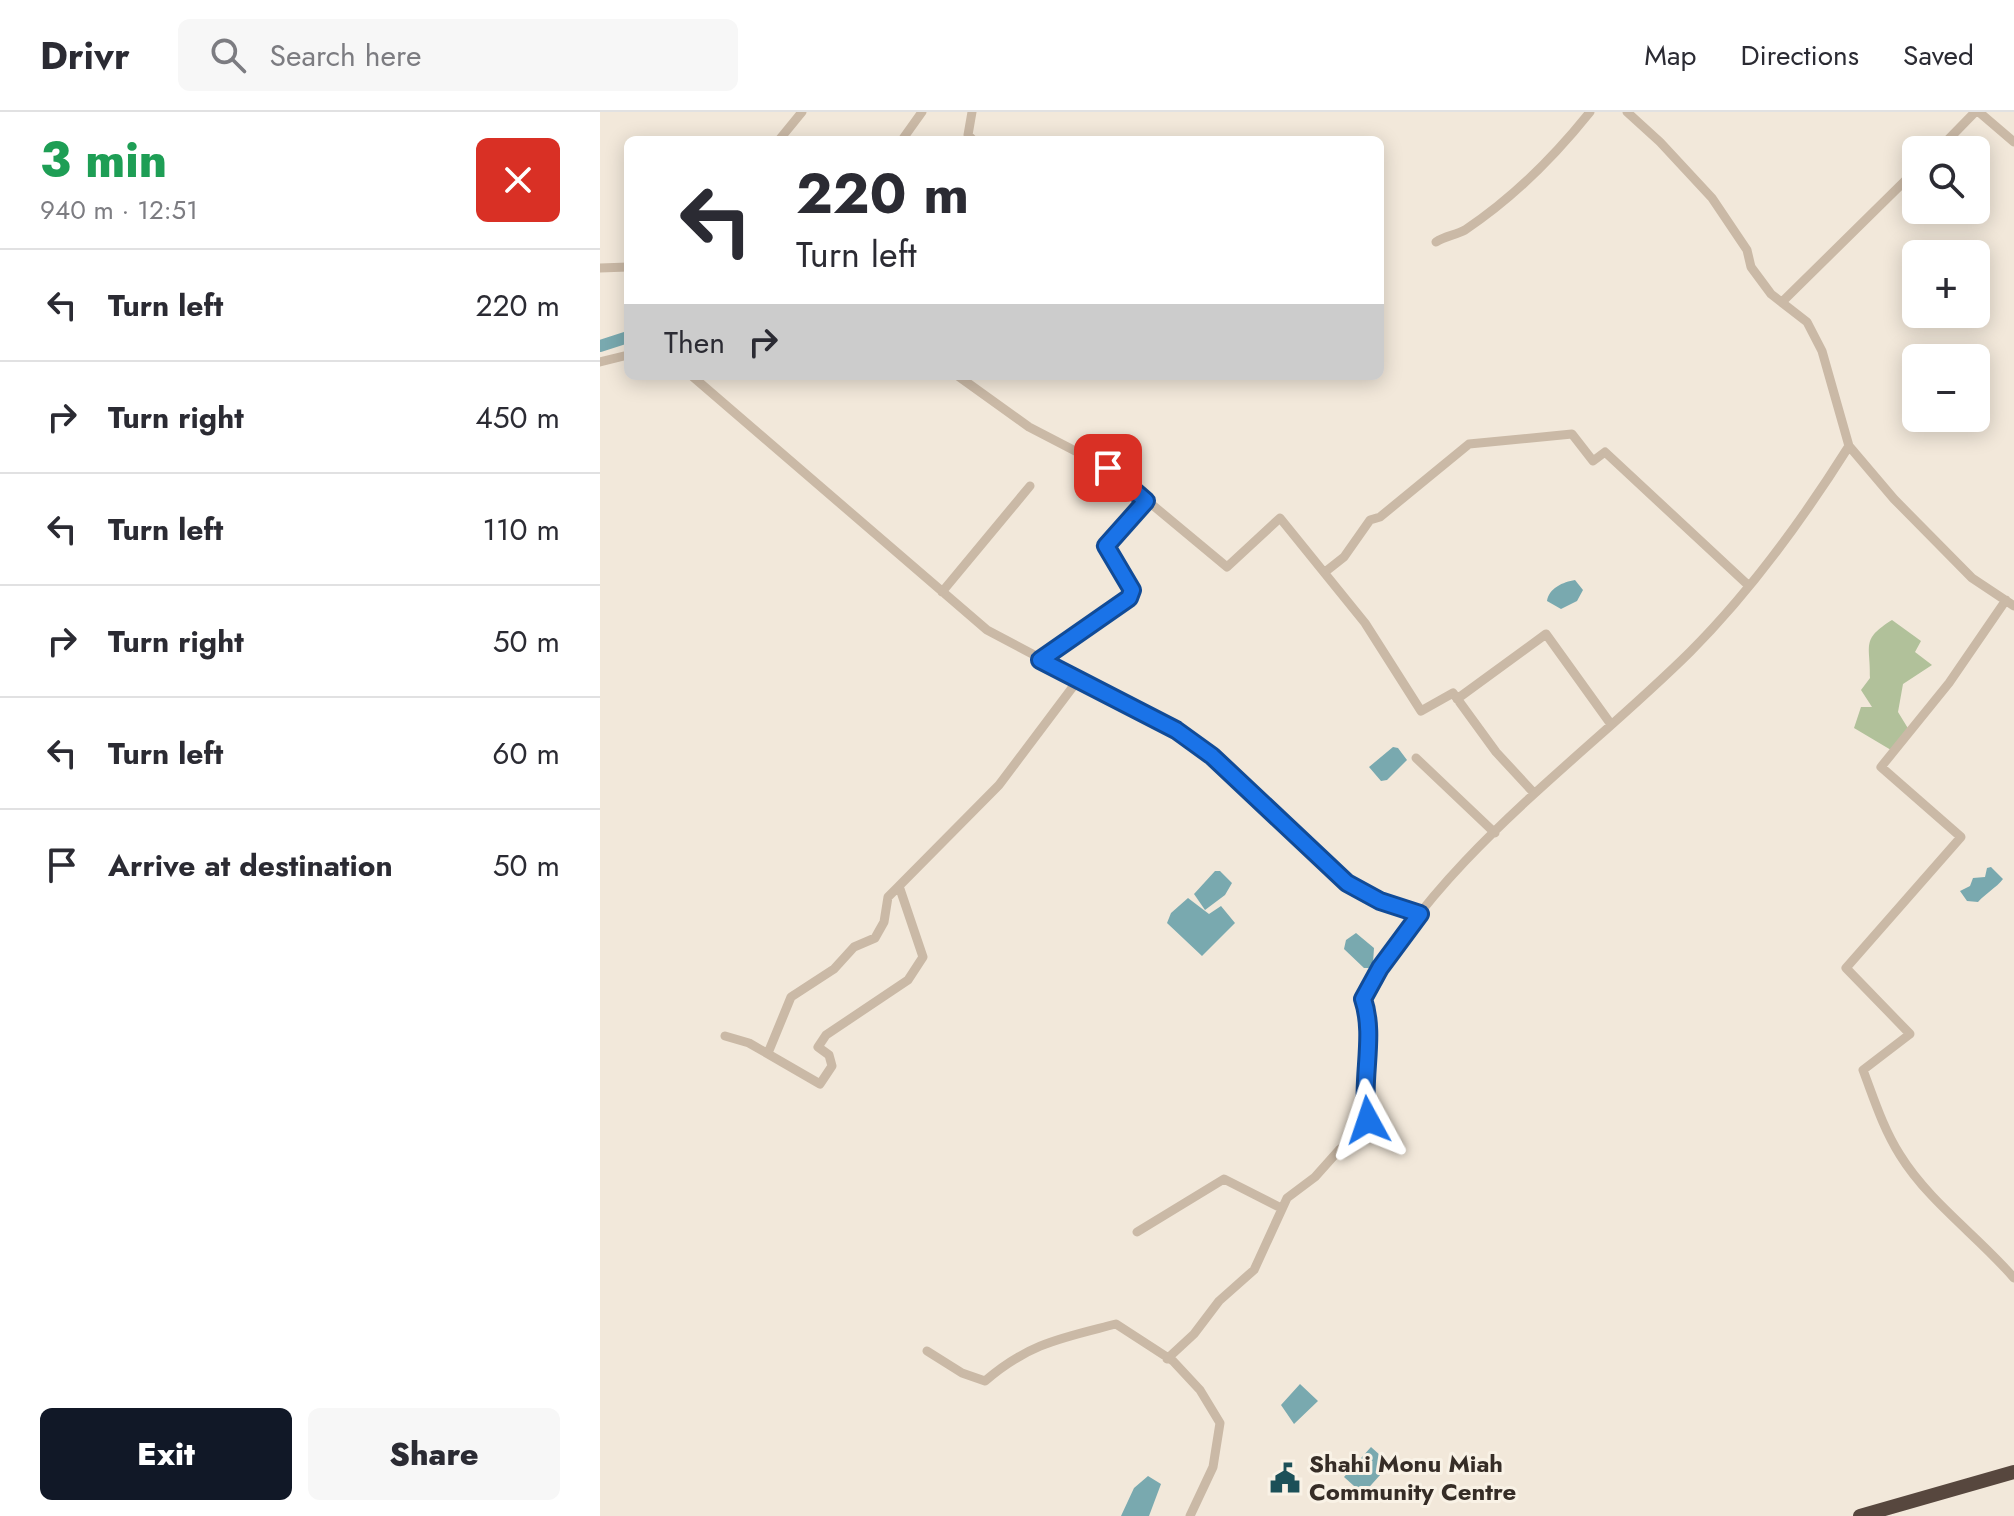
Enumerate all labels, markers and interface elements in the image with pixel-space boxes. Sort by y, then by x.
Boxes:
search box [178,19,738,91]
text: Drivr [40,28,130,83]
icon: search [206,33,250,77]
text: Search here [270,34,421,77]
text: Map [1644,35,1696,76]
text: Directions [1740,35,1859,76]
text: Saved [1903,35,1974,76]
text: 3 min [40,126,167,195]
map controls [1902,136,1990,432]
button: search [1902,136,1990,224]
button: close [476,138,560,222]
text: 220 m [796,153,969,234]
icon: left [664,168,768,272]
text: 940 m · 12:51 [40,191,198,229]
text: Turn left [796,228,917,280]
button: + [1902,240,1990,328]
icon: left [40,283,84,327]
text: Turn left [108,284,223,327]
text: 220 m [475,284,560,327]
icon: right [741,320,785,364]
text: Then [664,321,725,364]
button: − [1902,344,1990,432]
icon: right [40,395,84,439]
text: Turn right [108,396,244,439]
text: 450 m [475,396,560,439]
pin [1074,434,1142,502]
icon: arrive [1086,446,1130,490]
icon: left [40,507,84,551]
text: Turn left [108,508,223,551]
text: 110 m [483,508,560,551]
icon: right [40,619,84,663]
text: Turn right [108,620,244,663]
text: 50 m [493,620,560,663]
icon: left [40,731,84,775]
text: Turn left [108,732,223,775]
text: 60 m [492,732,560,775]
icon: arrive [40,843,84,887]
text: Arrive at destination [108,844,393,887]
text: 50 m [493,844,560,887]
position arrow [1326,1078,1410,1162]
button: Exit [40,1408,292,1500]
button: Share [308,1408,560,1500]
place label: Shahi Monu Miah Community Centre [1309,1446,1516,1509]
public building icon: Shahi Monu Miah Community Centre [1268,1461,1302,1495]

